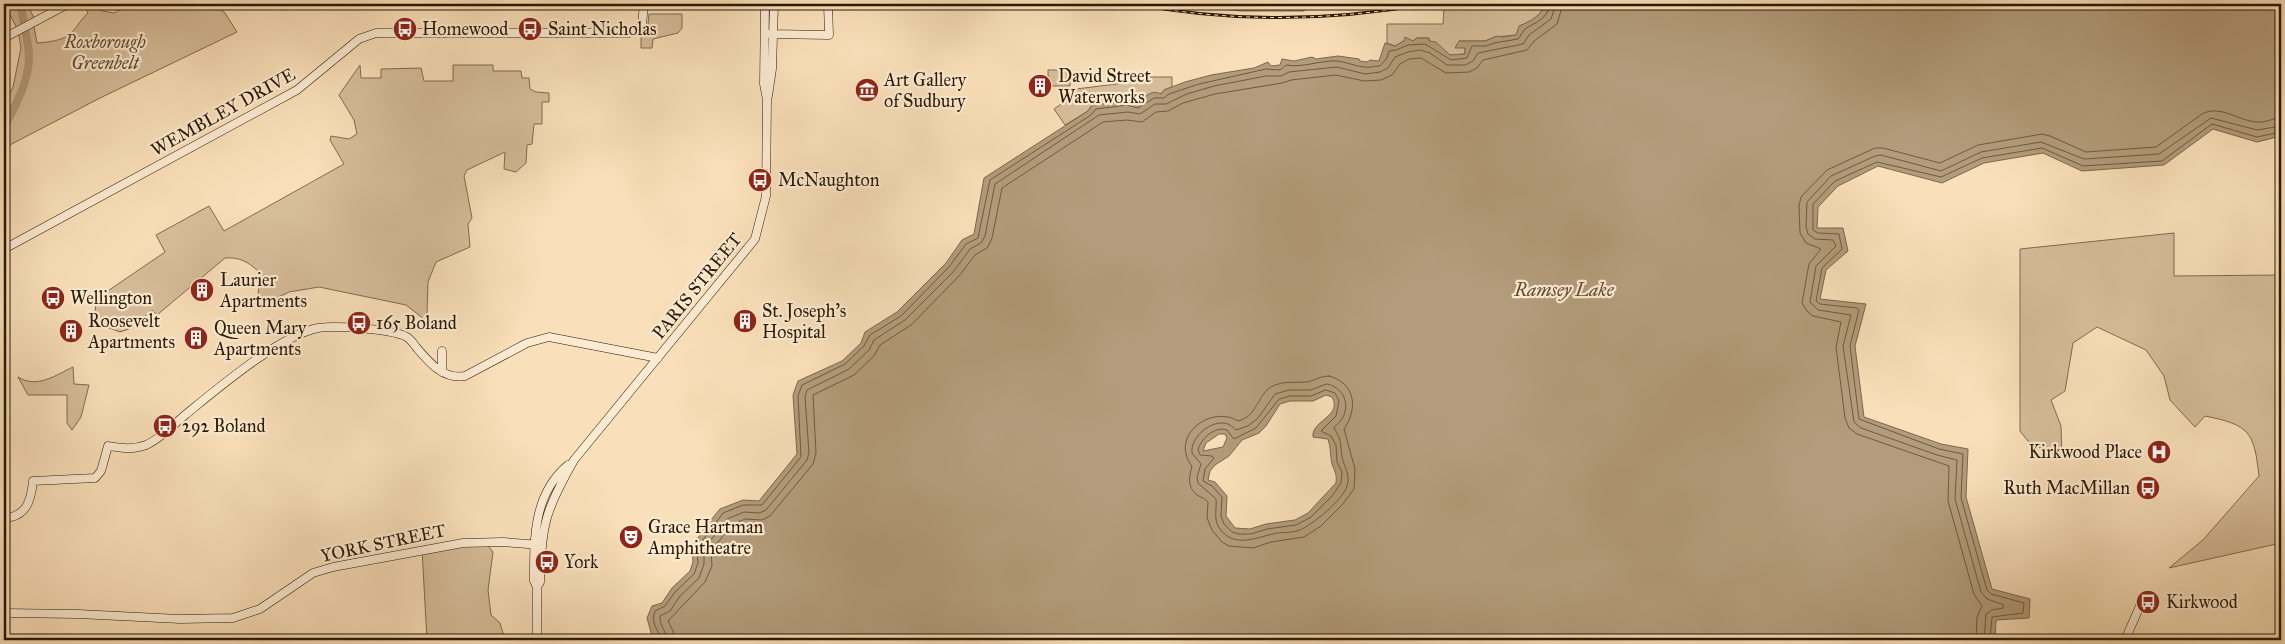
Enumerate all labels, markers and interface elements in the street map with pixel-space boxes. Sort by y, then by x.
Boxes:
bus stop icon: Homewood [392,16,418,42]
bus stop icon: Saint Nicholas [517,16,543,42]
place label: Homewood [422,18,508,40]
place label: Saint Nicholas [548,18,657,40]
park label: Roxborough Greenbelt [63,31,146,74]
street label: WEMBLEY DRIVE [147,63,299,161]
place label: David Street Waterworks [1058,65,1151,108]
place label: Art Gallery of Sudbury [883,69,967,112]
building icon: David Street Waterworks [1027,73,1053,99]
museum icon: Art Gallery of Sudbury [854,77,880,103]
bus stop icon: McNaughton [747,167,773,193]
place label: McNaughton [778,169,880,192]
street label: PARIS STREET [648,229,746,343]
place label: Laurier Apartments [219,269,307,312]
building icon: Laurier Apartments [189,277,215,303]
water label: Ramsey Lake [1513,278,1615,301]
bus stop icon: Wellington [40,285,66,311]
place label: Wellington [70,287,152,310]
place label: St. Joseph's Hospital [762,300,846,343]
building icon: St. Joseph's Hospital [732,308,758,334]
place label: Roosevelt Apartments [87,310,175,353]
bus stop icon: 165 Boland [346,310,372,336]
place label: 165 Boland [376,312,457,334]
place label: Queen Mary Apartments [213,317,307,360]
building icon: Roosevelt Apartments [58,318,84,344]
building icon: Queen Mary Apartments [183,325,209,351]
bus stop icon: 292 Boland [152,413,178,439]
place label: 292 Boland [182,415,266,437]
hospital icon: Kirkwood Place [2146,439,2172,465]
place label: Kirkwood Place [2028,441,2142,463]
bus stop icon: Ruth MacMillan [2135,475,2161,501]
place label: Ruth MacMillan [2003,477,2130,499]
place label: Grace Hartman Amphitheatre [647,516,764,559]
street label: YORK STREET [318,519,448,567]
theatre icon: Grace Hartman Amphitheatre [618,524,644,550]
bus stop icon: York [534,549,560,575]
place label: York [564,551,599,573]
bus stop icon: Kirkwood [2135,589,2161,615]
place label: Kirkwood [2166,591,2238,613]

